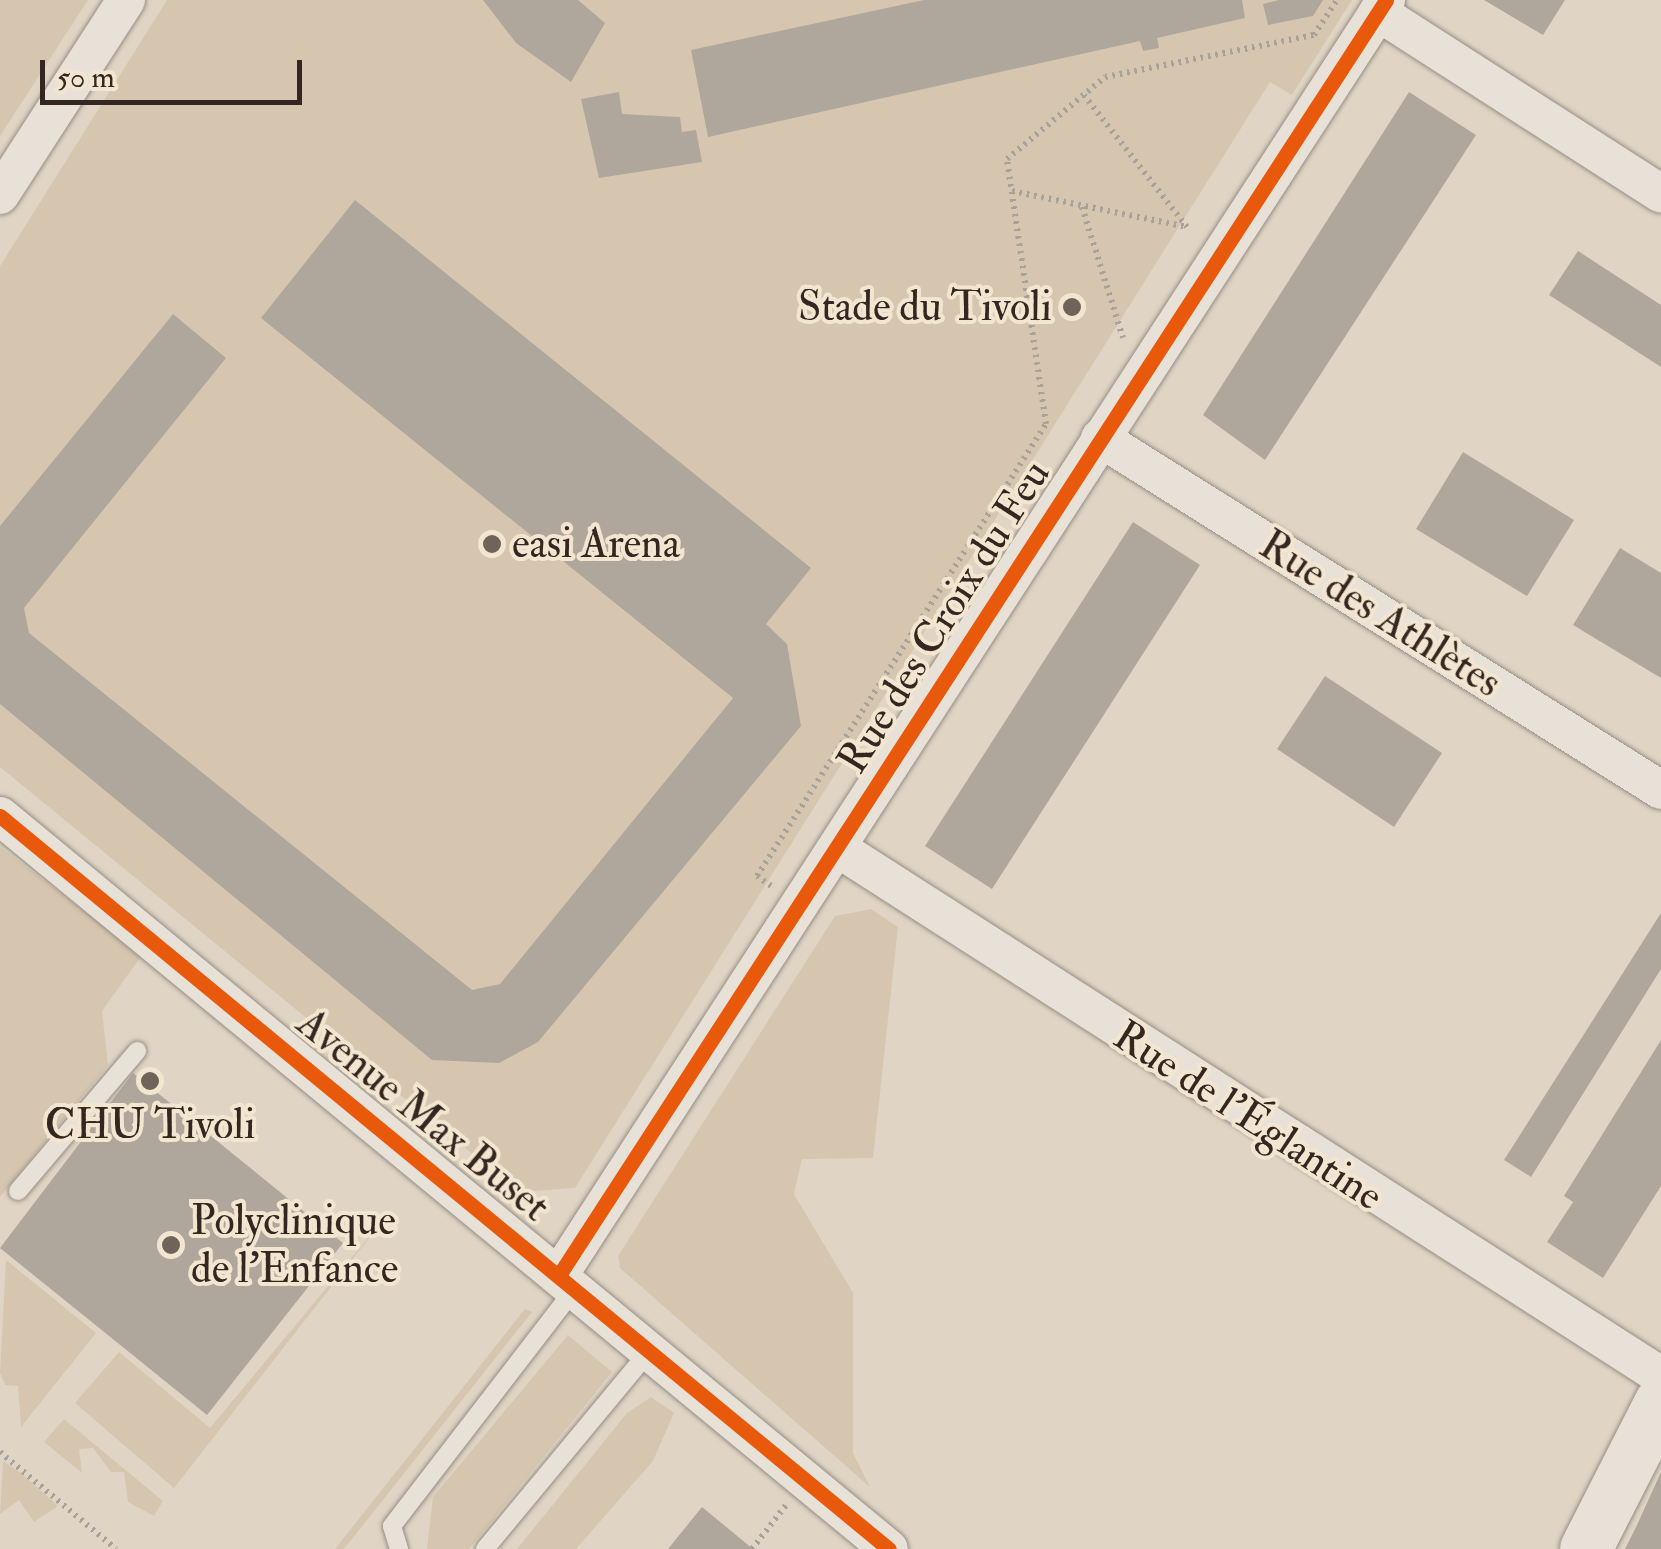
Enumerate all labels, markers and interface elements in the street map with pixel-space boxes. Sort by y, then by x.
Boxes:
scale bar [45,40,308,102]
text: 50 m [57,59,115,96]
place label: Stade du Tivoli [798,282,1052,332]
marker: Stade du Tivoli [1061,296,1083,318]
street label: Rue des Croix du Feu [827,451,1061,783]
place label: easi Arena [512,519,680,569]
street label: Rue des Athlètes [1250,520,1510,708]
marker: easi Arena [481,533,503,555]
street label: Avenue Max Buset [287,998,559,1232]
street label: Rue de l'Églantine [1104,1010,1392,1222]
marker: CHU Tivoli [137,1068,163,1094]
place label: CHU Tivoli [45,1100,255,1150]
place label: Polyclinique de l'Enfance [191,1196,398,1294]
marker: Polyclinique de l'Enfance [160,1234,182,1256]

